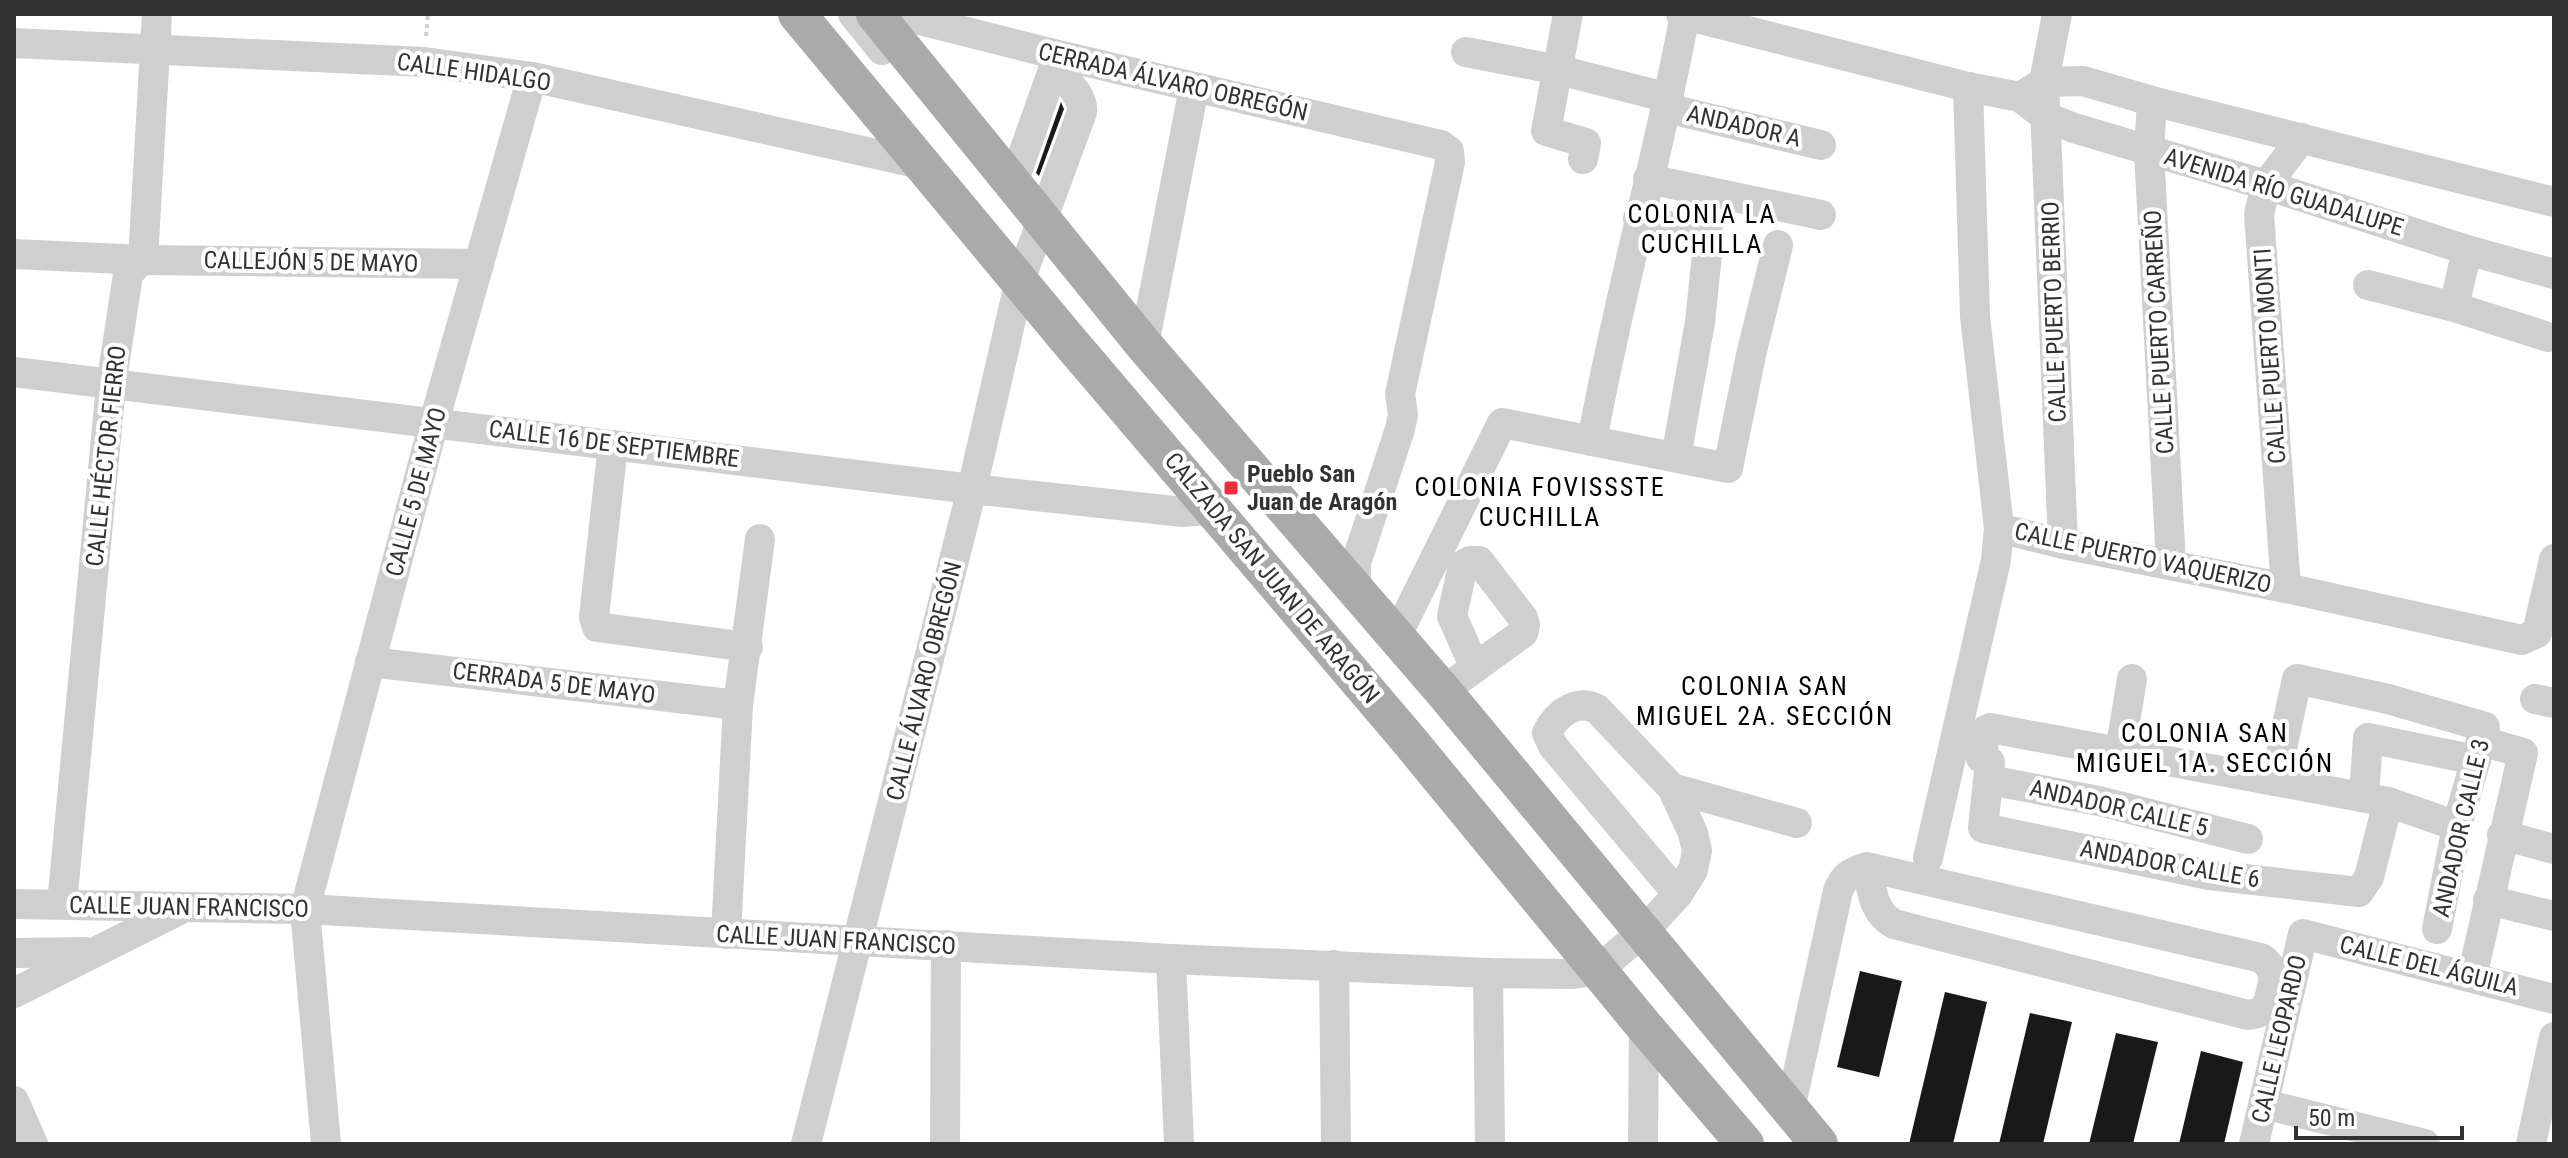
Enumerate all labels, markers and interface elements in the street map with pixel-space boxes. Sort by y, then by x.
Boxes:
street label: CERRADA ÁLVARO OBREGÓN [1036,37,1310,127]
street label: CALLE HIDALGO [395,47,553,97]
street label: ANDADOR A [1684,99,1804,153]
street label: AVENIDA RÍO GUADALUPE [2161,142,2407,242]
district label: COLONIA LA CUCHILLA [1628,199,1776,259]
street label: CALLE PUERTO BERRIO [2036,201,2072,423]
street label: CALLE PUERTO CARREÑO [2139,209,2179,455]
street label: CALLEJÓN 5 DE MAYO [203,246,419,278]
street label: CALLE PUERTO MONTI [2249,247,2291,465]
street label: CALLE HÉCTOR FIERRO [80,344,132,568]
street label: CALLE 5 DE MAYO [380,404,452,580]
street label: CALLE 16 DE SEPTIEMBRE [487,415,741,473]
street label: CALZADA SAN JUAN DE ARAGÓN [1159,447,1385,709]
place label: Pueblo San Juan de Aragón [1247,460,1397,516]
district label: COLONIA FOVISSSTE CUCHILLA [1414,472,1666,532]
marker: Pueblo San Juan de Aragón [1222,479,1240,497]
street label: CALLE PUERTO VAQUERIZO [2012,517,2274,599]
street label: CALLE ÁLVARO OBREGÓN [881,558,967,804]
street label: CERRADA 5 DE MAYO [451,657,657,709]
district label: COLONIA SAN MIGUEL 2A. SECCIÓN [1636,671,1894,731]
district label: COLONIA SAN MIGUEL 1A. SECCIÓN [2076,718,2334,778]
street label: ANDADOR CALLE 3 [2427,736,2495,920]
street label: ANDADOR CALLE 5 [2027,774,2211,842]
street label: ANDADOR CALLE 6 [2078,834,2262,894]
street label: CALLE JUAN FRANCISCO [69,891,309,923]
street label: CALLE JUAN FRANCISCO [716,920,956,960]
street label: CALLE DEL ÁGUILA [2337,930,2521,1002]
street label: CALLE LEOPARDO [2246,952,2312,1126]
scale bar [2296,1090,2462,1140]
text: 50 m [2308,1104,2355,1132]

